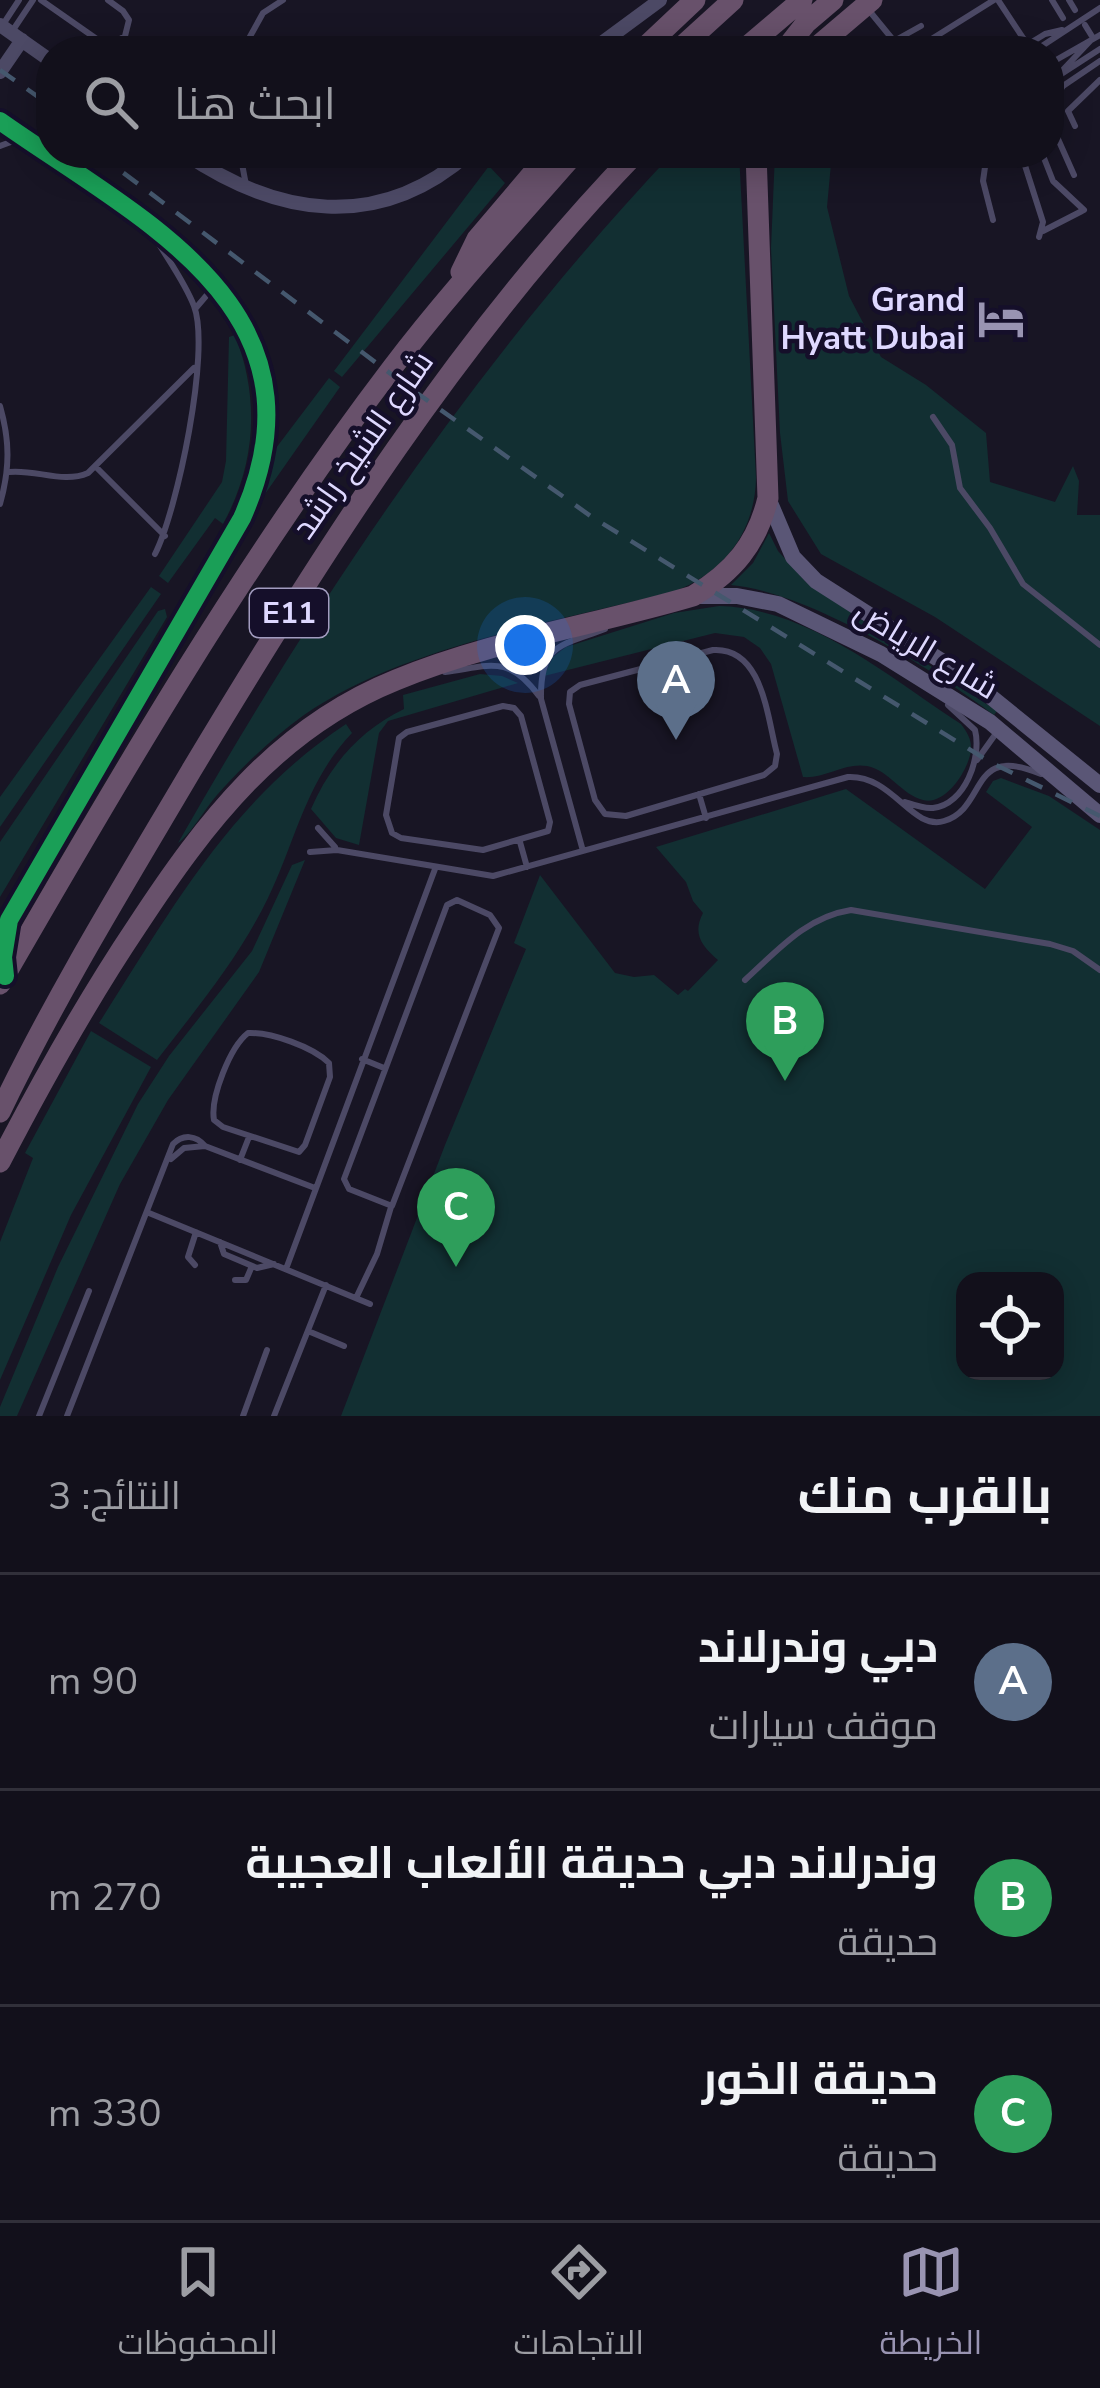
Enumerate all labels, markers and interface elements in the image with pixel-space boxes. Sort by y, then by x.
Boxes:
search box [36,36,1064,168]
icon: search [78,69,144,135]
text: ابحث هنا [174,74,336,135]
place label: Grand Hyatt Dubai [781,278,965,361]
hotel icon: Grand Hyatt Dubai [976,294,1026,344]
street label: شارع الشيخ راشد [281,342,445,548]
road number: E11 [250,589,328,637]
street label: شارع الرياض [846,589,1006,711]
your location [495,615,555,675]
pin: A [637,641,715,740]
pin: B [746,982,824,1081]
pin: C [417,1168,495,1267]
map controls [956,1272,1064,1380]
button: locate [956,1272,1064,1380]
text: بالقرب منك [798,1461,1052,1531]
text: النتائج: 3 [48,1470,181,1523]
text: دبي وندرلاند [698,1617,938,1678]
text: 90 m [48,1655,138,1708]
text: A [998,1655,1028,1708]
text: موقف سيارات [709,1700,938,1753]
text: وندرلاند دبي حديقة الألعاب العجيبة [245,1833,938,1894]
text: 270 m [48,1871,162,1924]
text: B [1000,1871,1026,1924]
text: حديقة [838,1916,938,1969]
text: حديقة الخور [702,2049,938,2110]
text: 330 m [48,2087,162,2140]
text: C [1000,2087,1026,2140]
text: حديقة [838,2132,938,2185]
tab: المحفوظات [118,2239,278,2373]
tab: الاتجاهات [514,2239,644,2373]
tab: الخريطة [879,2239,982,2373]

